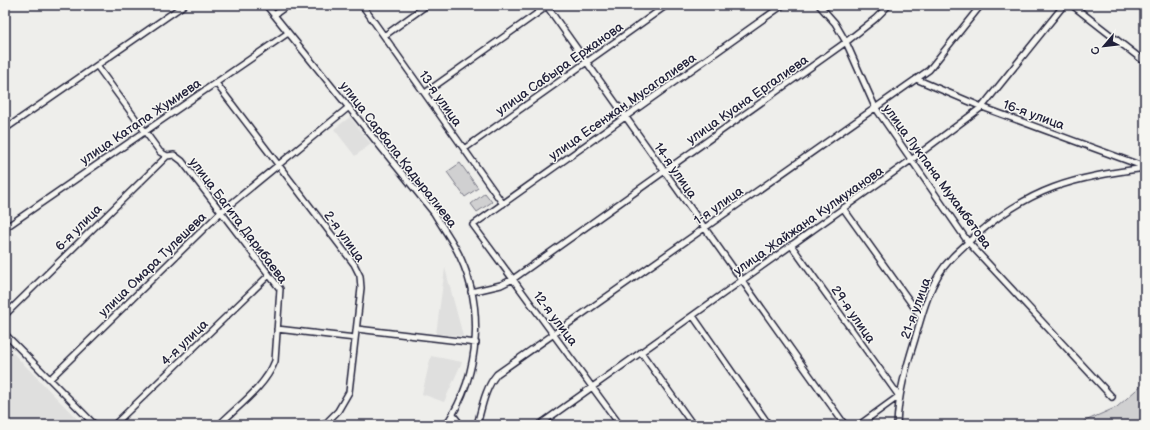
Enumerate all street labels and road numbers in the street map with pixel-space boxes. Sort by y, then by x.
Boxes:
street label: улица Сабыра Ержанова [493,19,627,119]
street label: улица Есенжан Мусагалиева [546,50,700,164]
street label: улица Куана Ергалиева [684,52,812,148]
street label: 13-я улица [415,68,465,130]
street label: улица Катапа Жумиева [77,75,204,168]
street label: улица Сарбала Қадыралиева [336,78,461,231]
street label: 16-я улица [1001,96,1067,134]
street label: улица Лукпана Мухамбетова [879,101,995,252]
street label: 14-я улица [650,140,700,202]
street label: улица Багита Дарибаева [186,154,291,287]
street label: улица Жайжана Кулмуханова [730,163,887,279]
street label: 1-я улица [691,183,747,229]
street label: 6-я улица [52,201,106,254]
street label: 2-я улица [320,208,368,265]
street label: улица Омара Тулешева [96,209,210,320]
street label: 21-я улица [897,275,935,341]
street label: 29-я улица [828,283,879,347]
street label: 12-я улица [530,288,581,349]
street label: 4-я улица [158,316,212,369]

